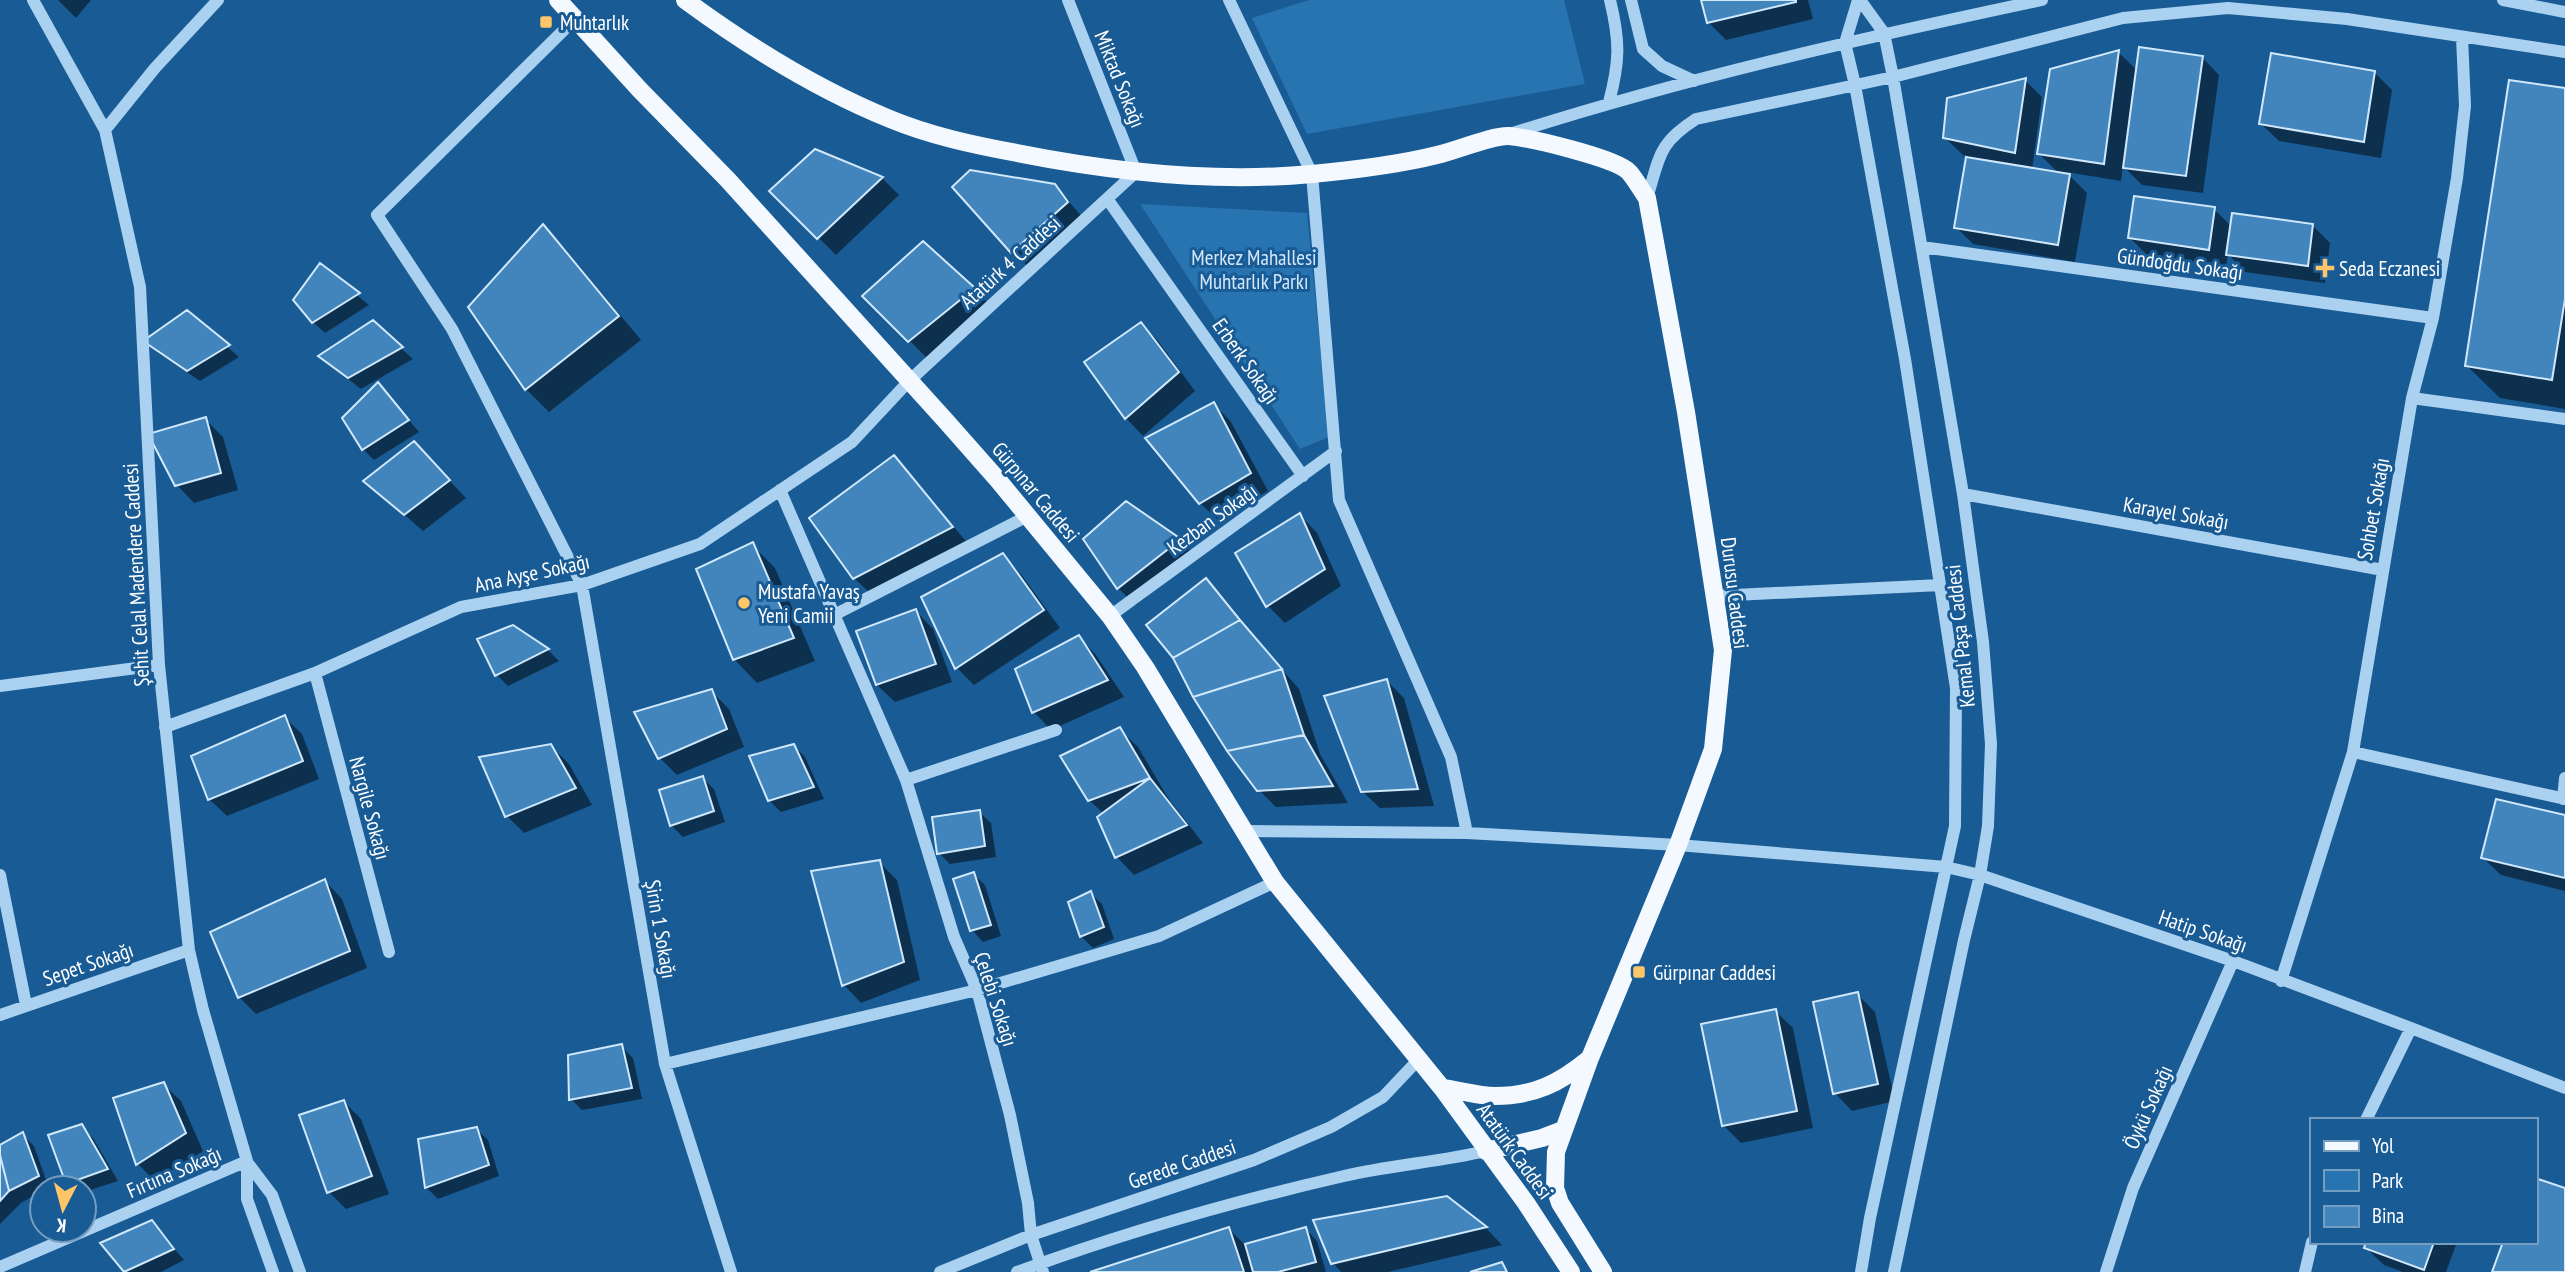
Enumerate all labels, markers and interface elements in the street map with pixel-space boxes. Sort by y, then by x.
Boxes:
place label: Muhtarlık [560,9,629,36]
marker: Muhtarlık [538,14,554,30]
street label: Miktad Sokağı [1088,27,1152,131]
street label: Atatürk 4 Caddesi [954,210,1066,314]
street label: Gündoğdu Sokağı [2115,242,2245,286]
park label: Merkez Mahallesi Muhtarlık Parkı [1191,244,1317,295]
place label: Seda Eczanesi [2339,255,2440,282]
marker: Seda Eczanesi [2317,260,2333,276]
street label: Erberk Sokağı [1207,313,1285,409]
street label: Gürpınar Caddesi [986,436,1086,548]
street label: Sohbet Sokağı [2351,456,2395,562]
street label: Şehit Celal Madendere Caddesi [117,463,155,687]
street label: Kezban Sokağı [1162,477,1262,561]
street label: Karayel Sokağı [2121,490,2231,536]
street label: Durusu Caddesi [1715,536,1755,650]
street label: Ana Ayşe Sokağı [472,548,592,598]
street label: Kemal Paşa Caddesi [1939,563,1981,709]
place label: Mustafa Yavaş Yeni Camii [758,578,860,629]
marker: Mustafa Yavaş Yeni Camii [736,595,752,611]
street label: Nargile Sokağı [343,754,397,862]
street label: Şirin 1 Sokağı [639,878,683,980]
street label: Hatip Sokağı [2155,903,2251,959]
street label: Sepet Sokağı [39,936,137,992]
street label: Çelebi Sokağı [968,948,1024,1050]
place label: Gürpınar Caddesi [1653,959,1776,986]
marker: Gürpınar Caddesi [1631,964,1647,980]
street label: Öykü Sokağı [2118,1061,2178,1153]
street label: Atatürk Caddesi [1471,1097,1559,1205]
legend [2310,1118,2537,1244]
text: Yol [2372,1132,2394,1159]
street label: Gerede Caddesi [1125,1133,1239,1195]
street label: Fırtına Sokağı [123,1140,225,1204]
text: Park [2372,1167,2403,1194]
north arrow [28,1174,98,1244]
text: Bina [2372,1202,2404,1229]
text: K [55,1213,67,1238]

